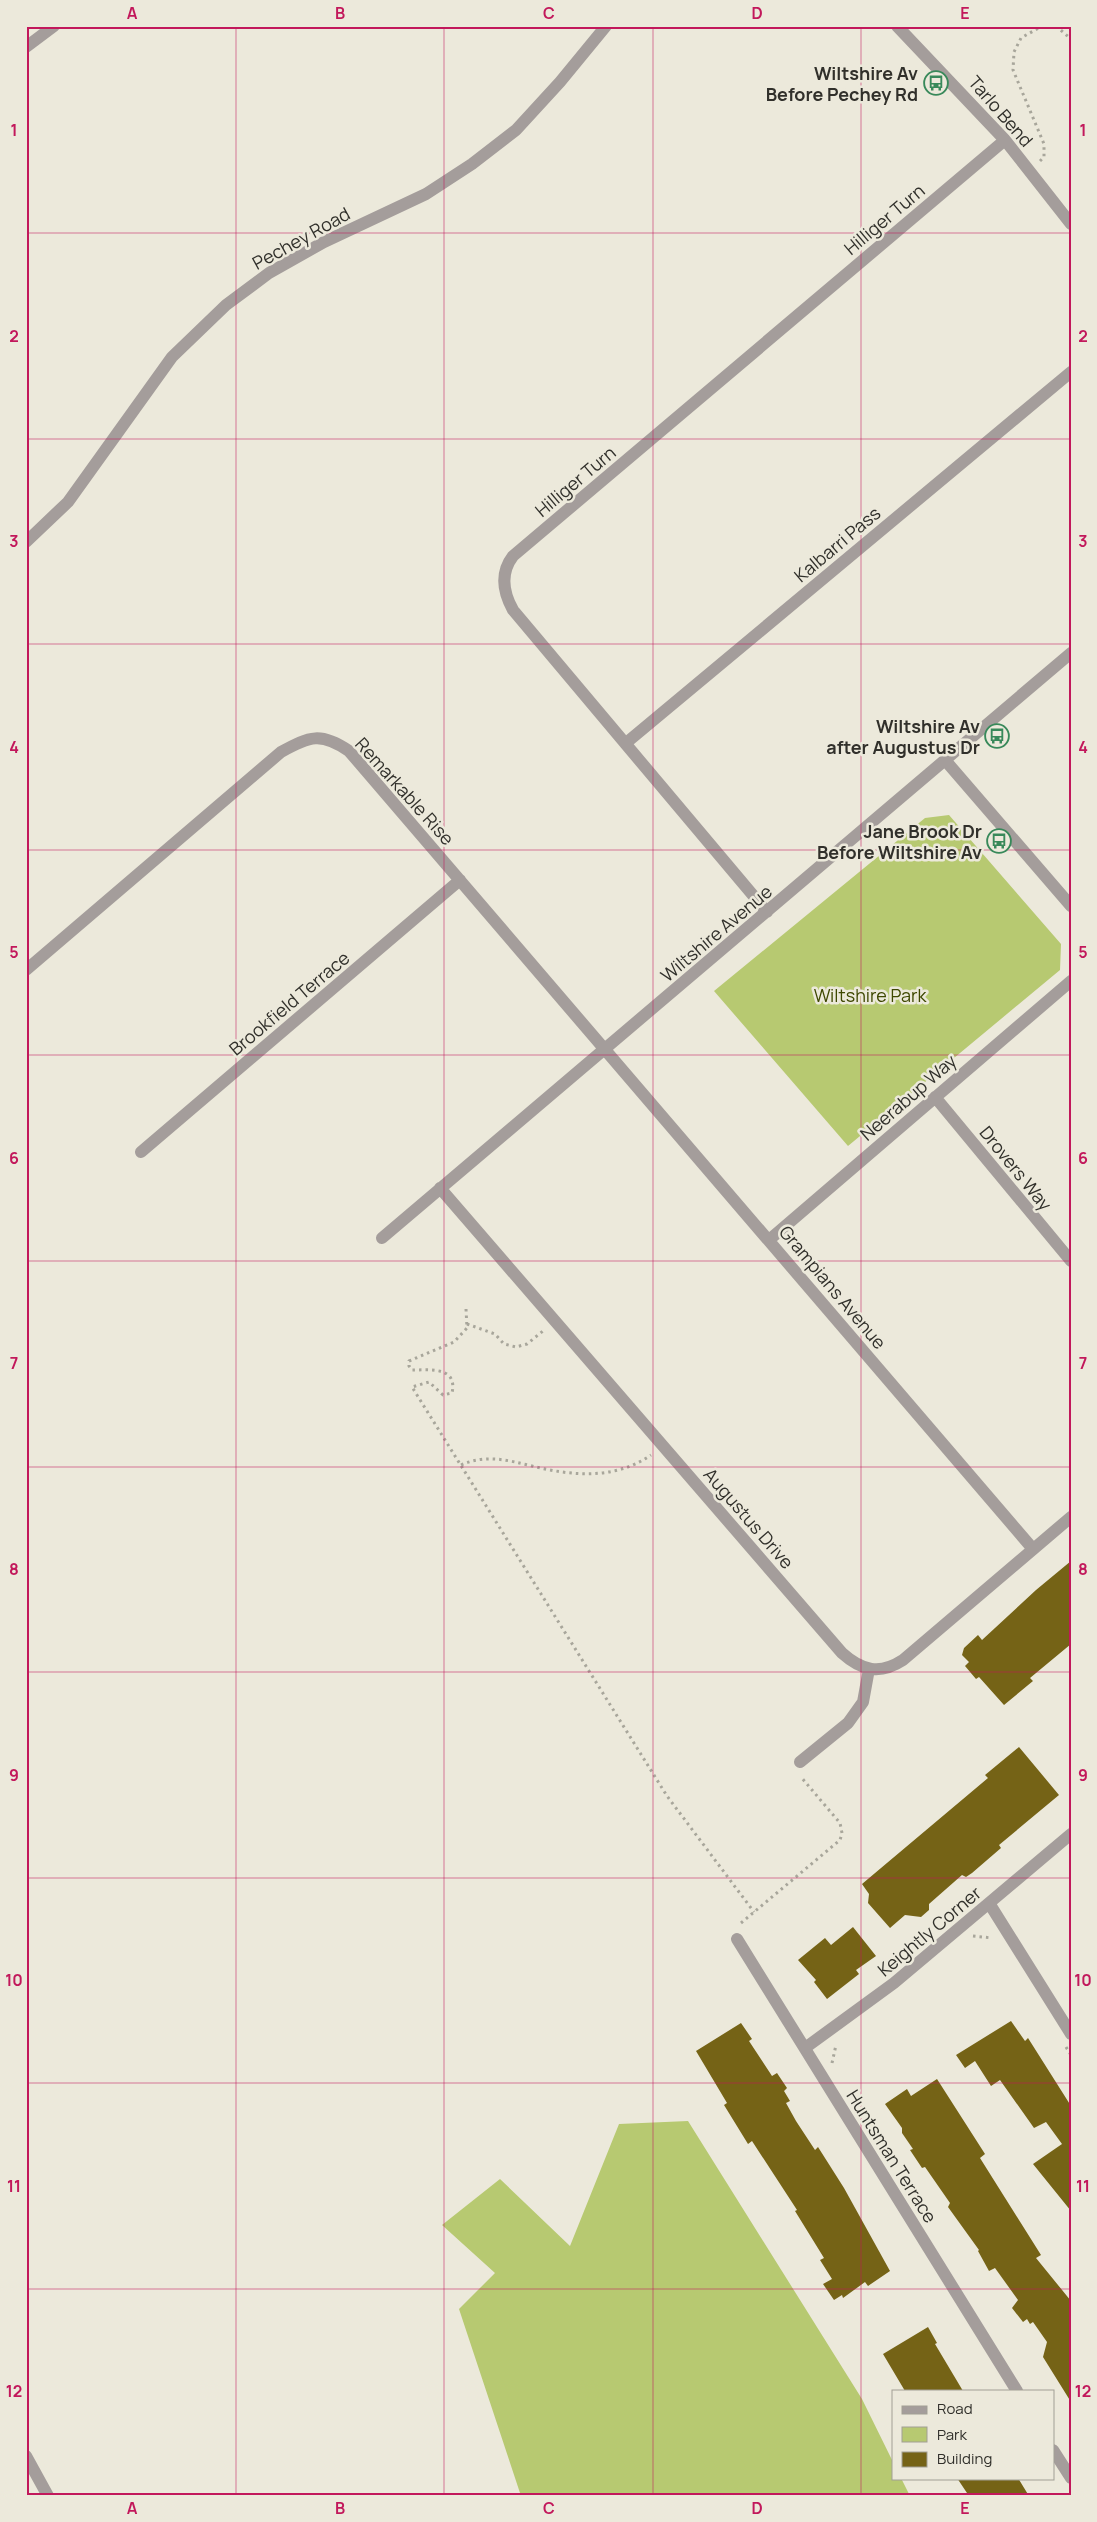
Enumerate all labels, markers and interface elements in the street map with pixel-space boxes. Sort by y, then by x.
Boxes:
text: A [127,2,138,24]
text: B [335,2,345,24]
text: C [543,2,555,24]
text: D [751,2,763,24]
text: E [960,2,970,24]
place label: Wiltshire Av Before Pechey Rd [766,61,918,106]
bus stop icon: Wiltshire Av Before Pechey Rd [923,70,949,96]
street label: Tarlo Bend [963,70,1039,152]
text: 1 [10,119,18,141]
text: 1 [1079,119,1087,141]
street label: Hilliger Turn [839,178,929,260]
street label: Pechey Road [248,201,354,275]
text: 2 [9,325,19,347]
text: 2 [1078,325,1088,347]
street label: Hilliger Turn [530,440,620,522]
street label: Kalbarri Pass [789,501,885,587]
text: 3 [9,530,19,552]
text: 3 [1078,530,1088,552]
place label: Wiltshire Av after Augustus Dr [826,714,980,759]
bus stop icon: Wiltshire Av after Augustus Dr [984,723,1010,749]
street label: Remarkable Rise [350,732,460,850]
text: 4 [9,736,19,758]
text: 4 [1078,736,1088,758]
place label: Jane Brook Dr Before Wiltshire Av [817,819,982,864]
bus stop icon: Jane Brook Dr Before Wiltshire Av [986,828,1012,854]
street label: Wiltshire Avenue [655,879,777,987]
text: 5 [9,941,19,963]
text: 5 [1078,941,1088,963]
street label: Brookfield Terrace [224,946,354,1060]
park label: Wiltshire Park [814,983,927,1007]
street label: Neerabup Way [855,1048,962,1145]
street label: Drovers Way [975,1121,1058,1216]
text: 6 [9,1147,19,1169]
text: 6 [1078,1147,1088,1169]
street label: Grampians Avenue [774,1220,892,1354]
text: 7 [10,1352,18,1374]
text: 7 [1079,1352,1087,1374]
street label: Augustus Drive [699,1463,799,1573]
text: 8 [9,1558,19,1580]
text: 8 [1078,1558,1088,1580]
text: 9 [9,1764,19,1786]
text: 9 [1078,1764,1088,1786]
street label: Keightly Corner [872,1880,986,1981]
text: 10 [5,1969,23,1991]
text: 10 [1074,1969,1092,1991]
street label: Huntsman Terrace [841,2085,943,2227]
text: 11 [7,2175,21,2197]
text: 11 [1076,2175,1090,2197]
text: 12 [6,2380,22,2402]
text: 12 [1075,2380,1091,2402]
legend [892,2390,1054,2480]
text: Road [937,2398,973,2419]
text: Park [937,2424,967,2445]
text: Building [937,2448,992,2469]
text: A [127,2497,138,2519]
text: B [335,2497,345,2519]
text: C [543,2497,555,2519]
text: D [751,2497,763,2519]
text: E [960,2497,970,2519]

